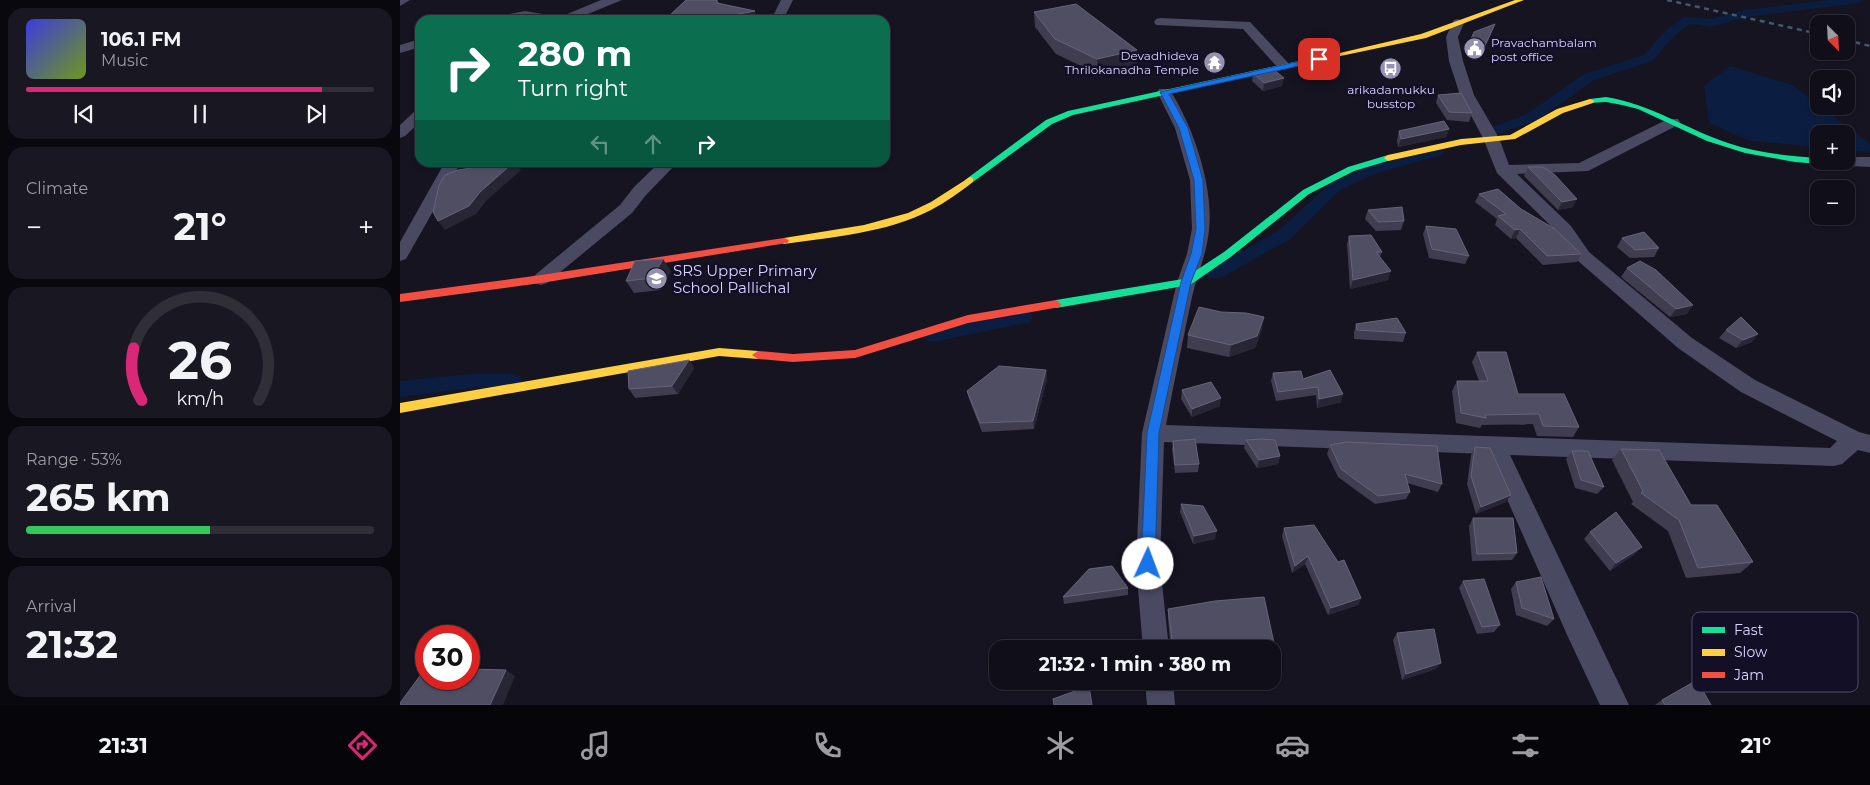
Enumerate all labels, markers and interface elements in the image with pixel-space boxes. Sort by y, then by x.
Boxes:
north arrow [1810,15,1855,60]
map controls [1810,15,1855,225]
text: 106.1 FM [101,28,181,51]
text: 280 m [518,32,632,75]
icon: right [435,35,500,100]
place label: Pravachambalam post office [1491,35,1597,64]
public building icon: Pravachambalam post office [1463,37,1487,61]
pin [1298,38,1340,80]
icon: arrive [1305,45,1333,73]
place label: Devadhideva Thrilokanadha Temple [1065,48,1199,77]
temple icon: Devadhideva Thrilokanadha Temple [1203,50,1227,74]
text: Music [101,51,148,70]
bus stop icon: arikadamukku busstop [1379,56,1403,80]
button: sound [1810,70,1855,115]
text: Turn right [518,75,628,102]
place label: arikadamukku busstop [1347,82,1435,111]
icon: previous [70,100,98,128]
icon: pause [186,100,214,128]
icon: next [302,100,330,128]
button: + [1810,125,1855,170]
icon: left [586,130,614,158]
icon: ahead [639,130,667,158]
icon: right [692,130,720,158]
text: Climate [26,179,88,198]
button: − [1810,180,1855,225]
text: 21° [173,203,227,250]
text: − [26,210,42,244]
text: + [358,210,374,244]
place label: SRS Upper Primary School Pallichal [673,261,817,297]
school or university icon: SRS Upper Primary School Pallichal [645,267,669,291]
text: 26 [168,329,232,392]
text: km/h [176,388,224,409]
text: Range · 53% [26,450,122,469]
text: 265 km [26,474,171,521]
position arrow [1121,537,1173,589]
text: Arrival [26,597,76,616]
legend [1692,612,1858,692]
text: 21:32 [26,621,118,668]
text: Fast [1734,621,1764,639]
speed limit sign: 30 [415,625,480,690]
text: Slow [1734,643,1768,661]
text: 21:32 · 1 min · 380 m [1039,653,1231,676]
text: Jam [1733,666,1764,684]
icon: directions [345,728,380,763]
icon: music [578,728,613,763]
icon: phone [810,728,845,763]
icon: climate [1043,728,1078,763]
icon: car [1275,728,1310,763]
icon: filters [1508,728,1543,763]
text: 21:31 [99,732,148,759]
text: 21° [1740,732,1771,759]

